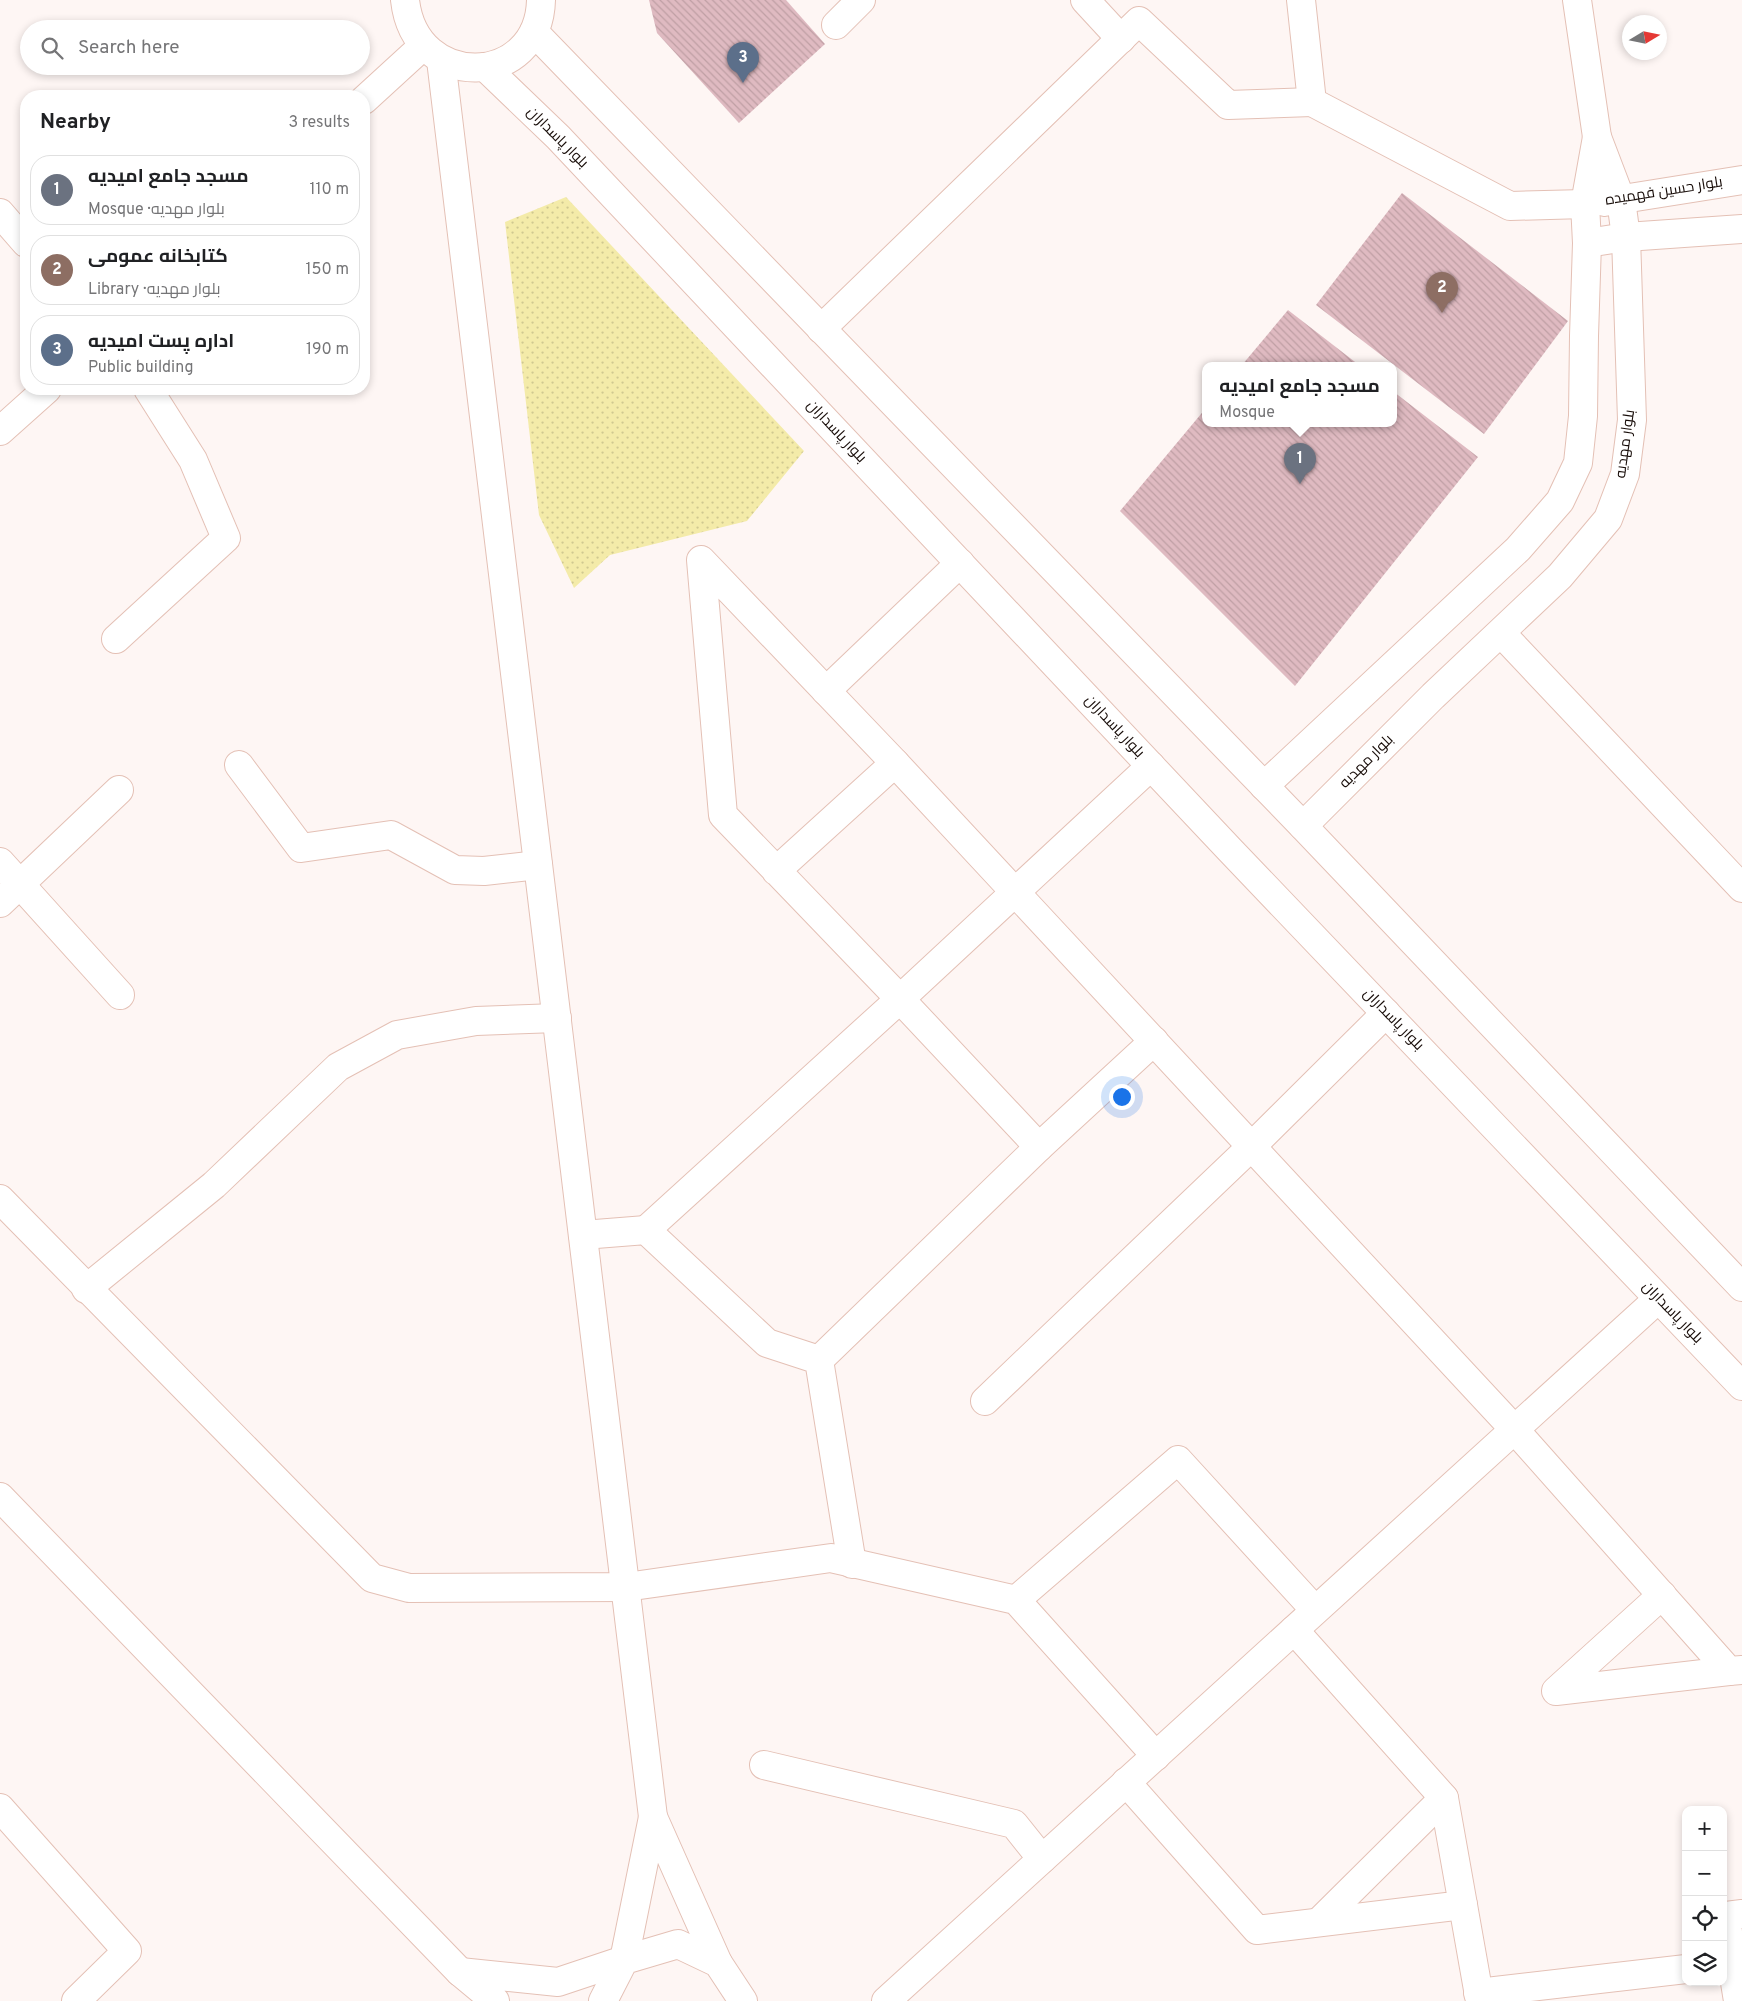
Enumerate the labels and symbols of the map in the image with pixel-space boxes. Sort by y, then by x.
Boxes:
north arrow [1622,15,1667,60]
pin: 3 [727,42,759,83]
street label: بلوار پاسداران [522,103,592,173]
street label: بلوار حسین فهمیده [1604,173,1724,211]
pin: 2 [1426,272,1458,313]
street label: بلوار پاسداران [802,396,870,468]
street label: بلوار مهدیه [1612,409,1640,479]
pin: 1 [1284,443,1316,484]
street label: بلوار پاسداران [1080,691,1148,763]
street label: بلوار مهدیه [1336,731,1398,793]
street label: بلوار پاسداران [1358,985,1428,1055]
your location [1109,1084,1135,1110]
street label: بلوار پاسداران [1637,1278,1707,1348]

